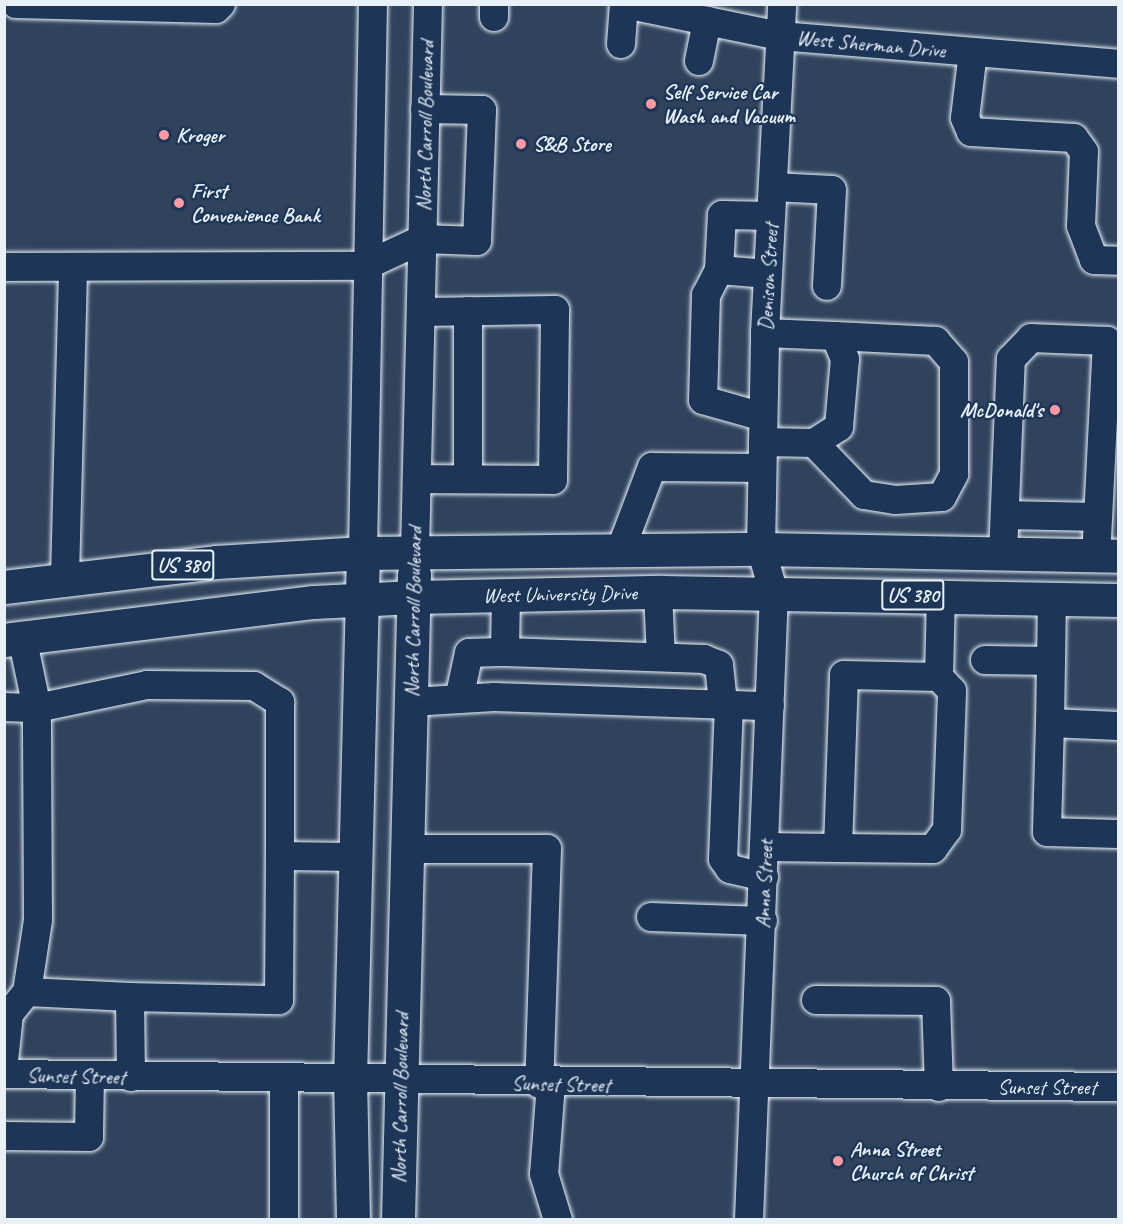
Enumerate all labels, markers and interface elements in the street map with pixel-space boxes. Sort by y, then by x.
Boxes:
street label: West Sherman Drive [796,25,946,63]
street label: North Carroll Boulevard [411,40,439,212]
place label: Self Service Car Wash and Vacuum [663,79,797,129]
marker: Self Service Car Wash and Vacuum [644,97,658,111]
place label: Kroger [176,122,224,148]
marker: Kroger [157,128,171,142]
place label: S&B Store [533,131,611,157]
marker: S&B Store [514,137,528,151]
place label: First Convenience Bank [191,178,320,228]
marker: First Convenience Bank [172,196,186,210]
street label: Denison Street [753,223,783,331]
place label: McDonald's [960,397,1043,423]
marker: McDonald's [1048,403,1062,417]
street label: North Carroll Boulevard [399,526,427,698]
road number: US 380 [150,548,216,582]
road number: US 380 [880,578,946,612]
street label: West University Drive [483,580,637,608]
street label: Anna Street [750,839,778,929]
street label: North Carroll Boulevard [386,1012,414,1184]
street label: Sunset Street [26,1063,126,1089]
street label: Sunset Street [511,1071,611,1097]
street label: Sunset Street [998,1074,1096,1100]
place label: Anna Street Church of Christ [850,1136,973,1186]
marker: Anna Street Church of Christ [831,1154,845,1168]

